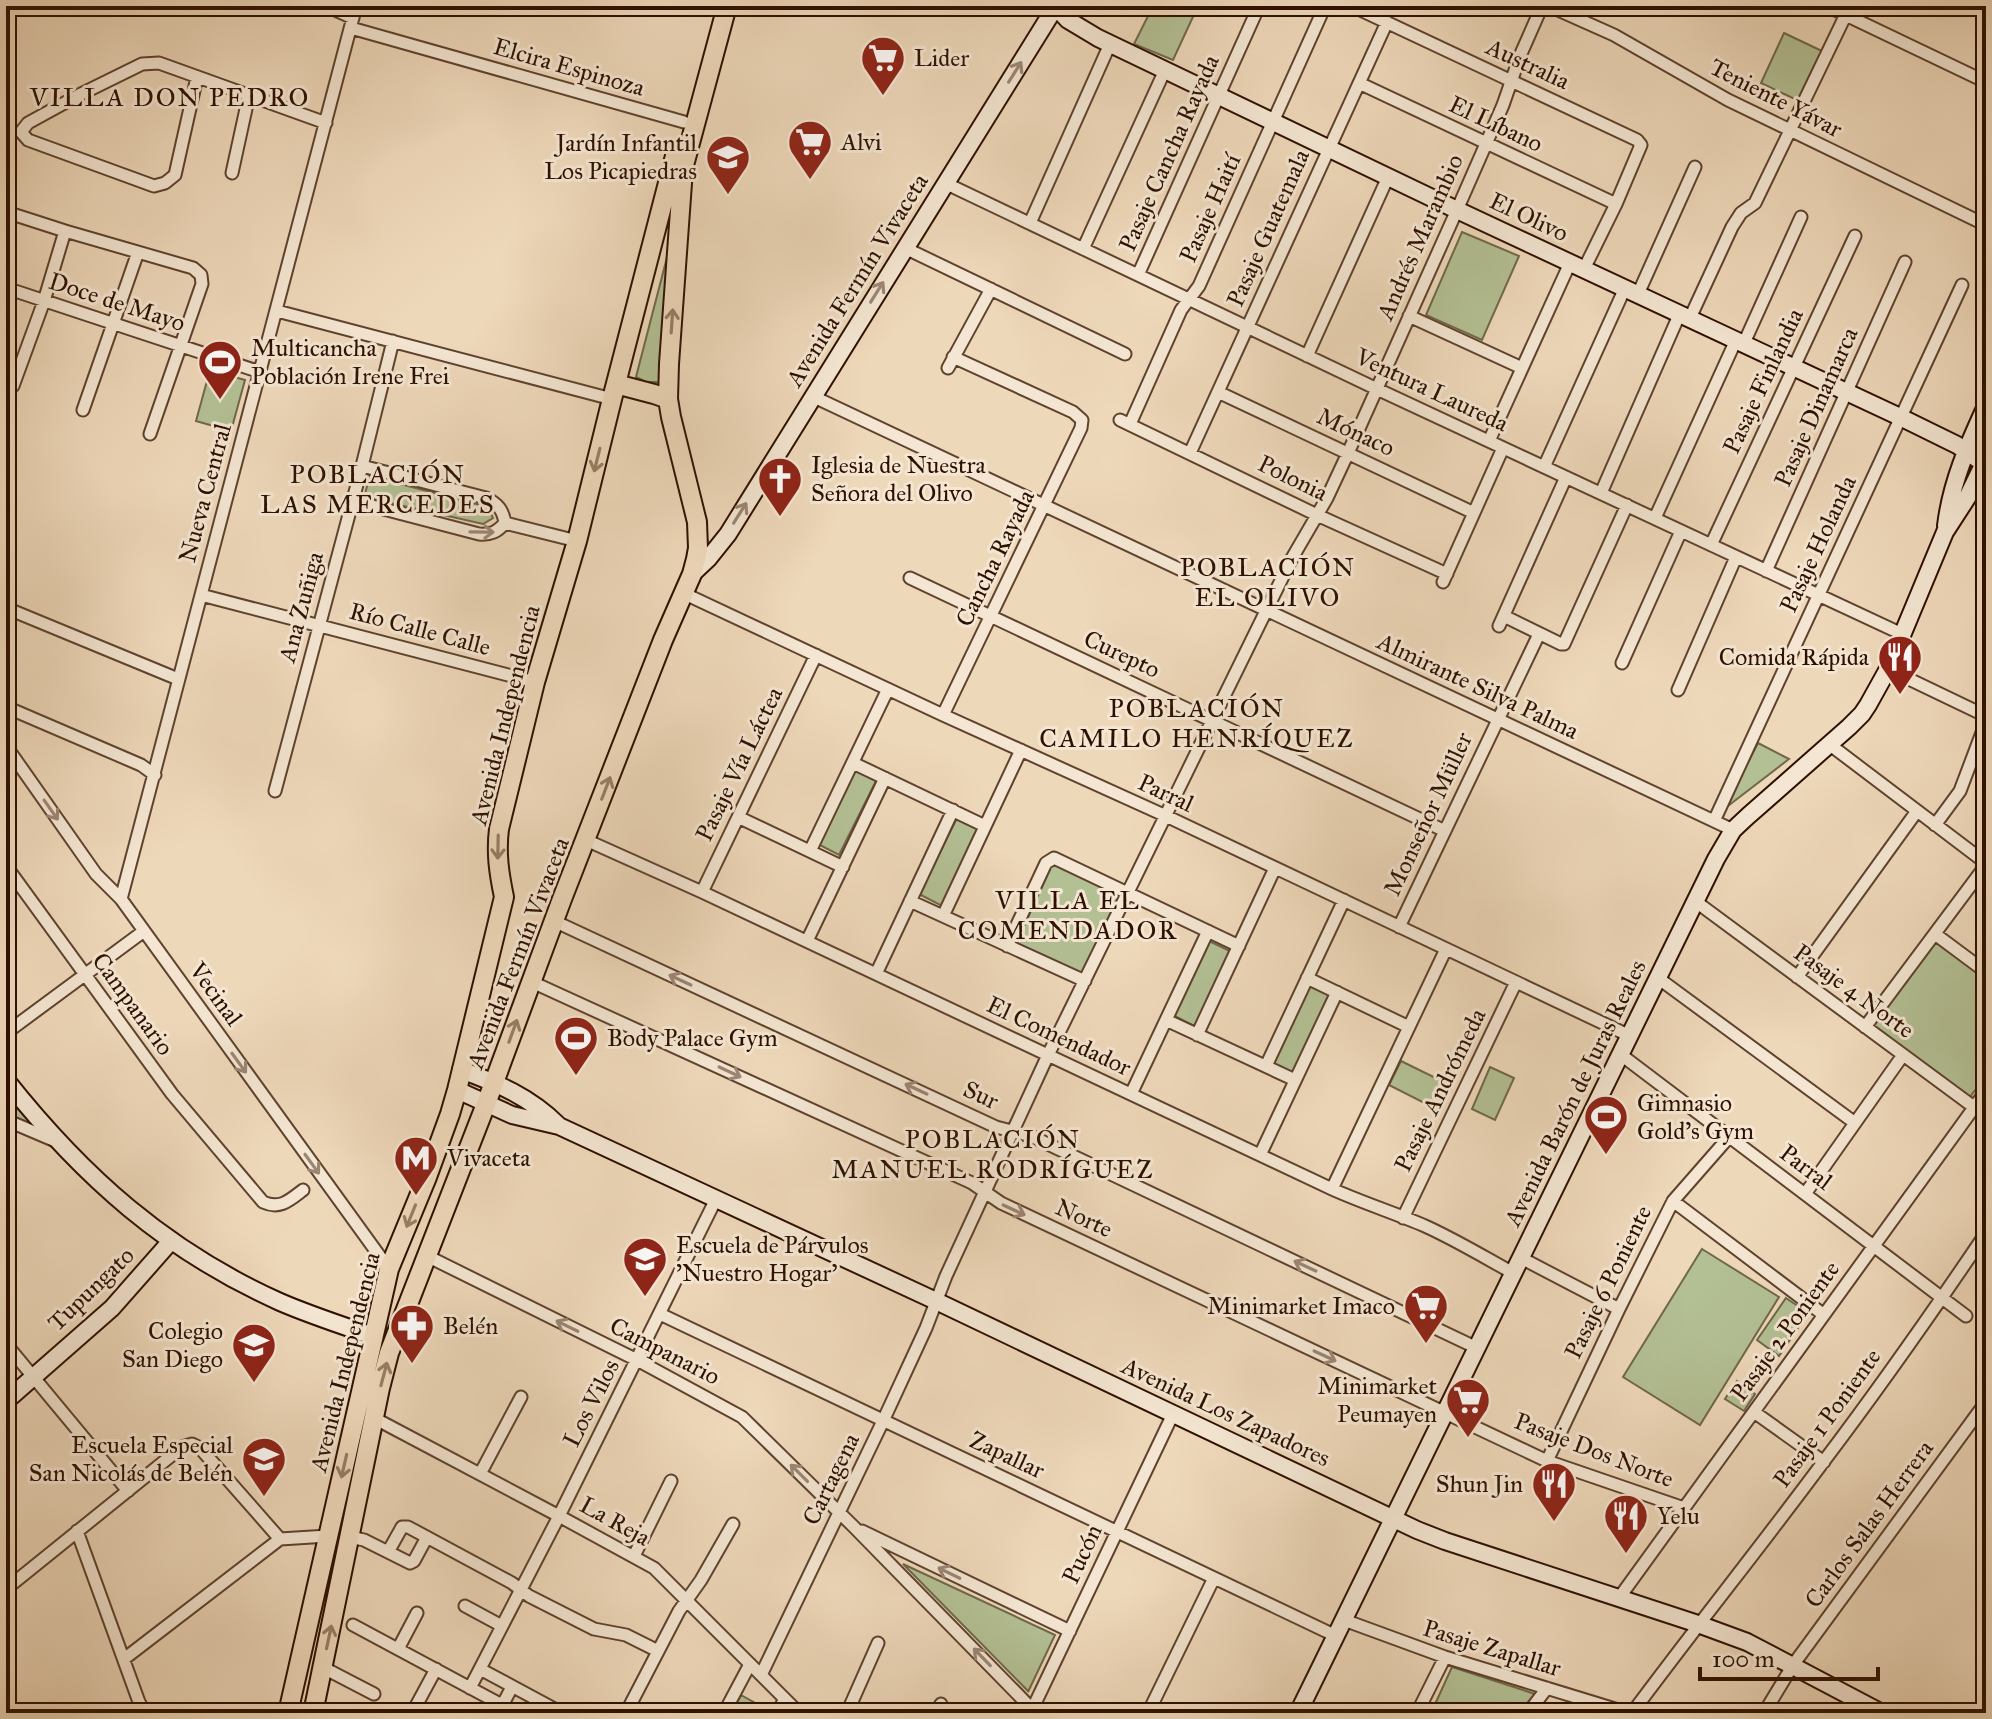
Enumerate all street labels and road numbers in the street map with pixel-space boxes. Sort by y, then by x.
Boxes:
street label: Elcira Espinoza [490,31,649,103]
street label: Australia [1481,31,1575,97]
street label: Pasaje Cancha Rayada [1112,49,1226,256]
street label: Teniente Yávar [1705,52,1847,144]
street label: El Líbano [1444,89,1548,159]
street label: Pasaje Guatemala [1220,144,1316,311]
street label: Pasaje Haití [1173,148,1248,267]
street label: Andrés Marambio [1370,149,1470,325]
street label: Avenida Fermín Vivaceta [779,167,935,393]
street label: El Olivo [1485,186,1573,248]
street label: Doce de Mayo [45,266,189,338]
street label: Pasaje Finlandia [1716,303,1810,458]
street label: Pasaje Dinamarca [1767,322,1865,491]
street label: Ventura Laureda [1350,341,1514,439]
street label: Mónaco [1312,401,1400,463]
street label: Nueva Central [172,420,238,566]
street label: Polonia [1253,448,1333,508]
street label: Pasaje Holanda [1773,470,1863,617]
street label: Cancha Rayada [949,484,1041,631]
street label: Ana Zuñiga [272,548,330,666]
street label: Río Calle Calle [346,596,494,662]
street label: Avenida Independencia [463,601,547,829]
street label: Curepto [1079,623,1165,685]
street label: Almirante Silva Palma [1372,626,1584,746]
street label: Pasaje Vía Láctea [689,681,790,846]
street label: Monseñor Müller [1377,727,1479,901]
street label: Parral [1133,767,1199,819]
street label: Avenida Fermín Vivaceta [460,832,576,1074]
street label: Pasaje 4 Norte [1788,937,1920,1045]
street label: Campanario [86,947,180,1061]
street label: Avenida Barón de Juras Reales [1497,955,1653,1232]
street label: Vecinal [182,956,249,1032]
street label: El Comendador [982,989,1136,1083]
street label: Pasaje Andrómeda [1388,1003,1493,1177]
street label: Sur [959,1074,1003,1116]
street label: Parral [1774,1138,1839,1197]
street label: Norte [1051,1192,1117,1244]
street label: Pasaje 6 Poniente [1558,1200,1658,1364]
street label: Tupungato [41,1240,141,1338]
street label: Avenida Independencia [303,1248,387,1476]
street label: Pasaje 2 Poniente [1724,1255,1846,1407]
street label: Campanario [605,1310,725,1392]
street label: Pasaje 1 Poniente [1767,1343,1887,1493]
street label: Avenida Los Zapadores [1116,1350,1335,1473]
street label: Los Vilos [556,1354,626,1452]
street label: Pasaje Dos Norte [1510,1406,1678,1494]
street label: Zapallar [965,1425,1049,1485]
street label: Cartagena [796,1427,866,1530]
street label: Carlos Salas Herrera [1798,1434,1940,1614]
street label: La Reja [575,1490,656,1553]
street label: Pucón [1055,1520,1109,1588]
street label: Pasaje Zapallar [1419,1613,1565,1683]

